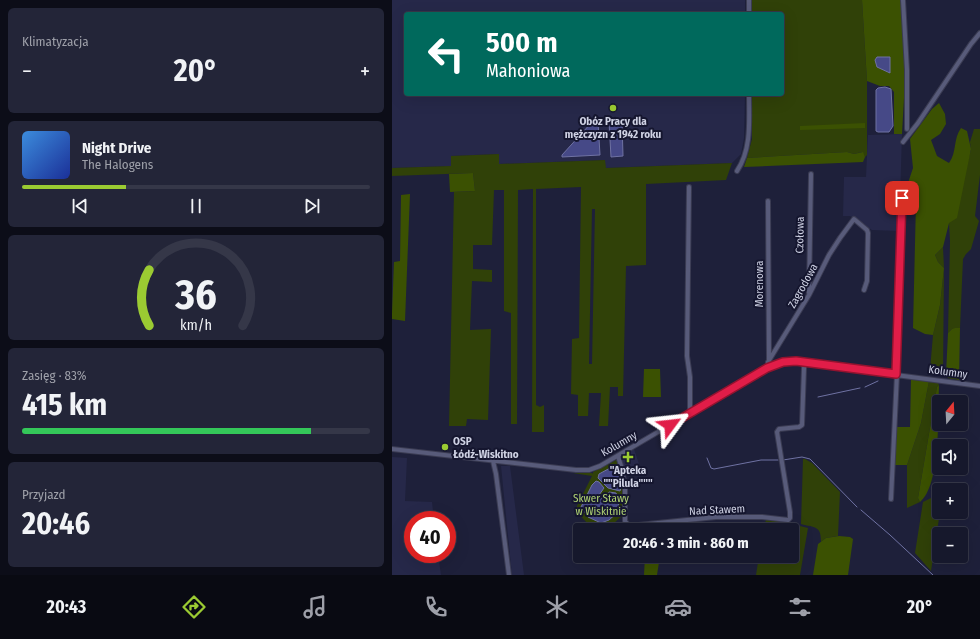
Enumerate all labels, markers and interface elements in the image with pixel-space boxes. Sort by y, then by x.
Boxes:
text: 500 m [486,26,558,59]
icon: left [420,28,472,80]
text: Klimatyzacja [22,34,89,49]
text: 20° [174,53,218,89]
text: − [22,58,32,85]
text: + [360,58,370,85]
text: Mahoniowa [486,60,570,82]
marker: Obóz Pracy dla mężczyzn z 1942 roku [608,103,618,113]
place label: Obóz Pracy dla mężczyzn z 1942 roku [565,115,662,141]
text: Night Drive [82,139,151,157]
text: The Halogens [82,157,153,172]
pin [885,181,919,215]
icon: arrive [891,187,913,209]
icon: previous [69,195,91,217]
icon: pause [185,195,207,217]
icon: next [301,195,323,217]
street label: Czołowa [793,216,807,254]
street label: Morenowa [753,261,766,307]
street label: Zagrodowa [785,261,821,311]
text: 36 [174,269,217,319]
text: km/h [180,316,212,333]
street label: Kolumny [928,363,968,381]
text: Zasięg · 83% [22,368,87,383]
text: 415 km [22,387,107,423]
north arrow [932,395,968,431]
map controls [932,395,968,563]
position arrow [649,404,691,446]
street label: Kolumny [599,429,639,459]
place label: OSP Łódź-Wiskitno [453,435,519,461]
button: sound [932,439,968,475]
marker: OSP Łódź-Wiskitno [440,442,450,452]
marker: "Apteka ""Pilula""" [623,452,633,462]
place label: "Apteka ""Pilula""" [603,464,653,490]
button: + [932,483,968,519]
text: Przyjazd [22,487,66,502]
park label: Skwer Stawy w Wiskitnie [573,492,629,518]
street label: Nad Stawem [689,502,745,518]
text: 20:46 [22,506,90,542]
speed limit sign: 40 [404,511,456,563]
button: − [932,527,968,563]
text: 20:46 · 3 min · 860 m [623,534,749,552]
icon: directions [180,593,208,621]
icon: music [301,593,329,621]
icon: phone [422,593,450,621]
icon: climate [543,593,571,621]
icon: car [664,593,692,621]
icon: filters [786,593,814,621]
text: 20:43 [47,596,86,618]
text: 20° [907,596,933,618]

